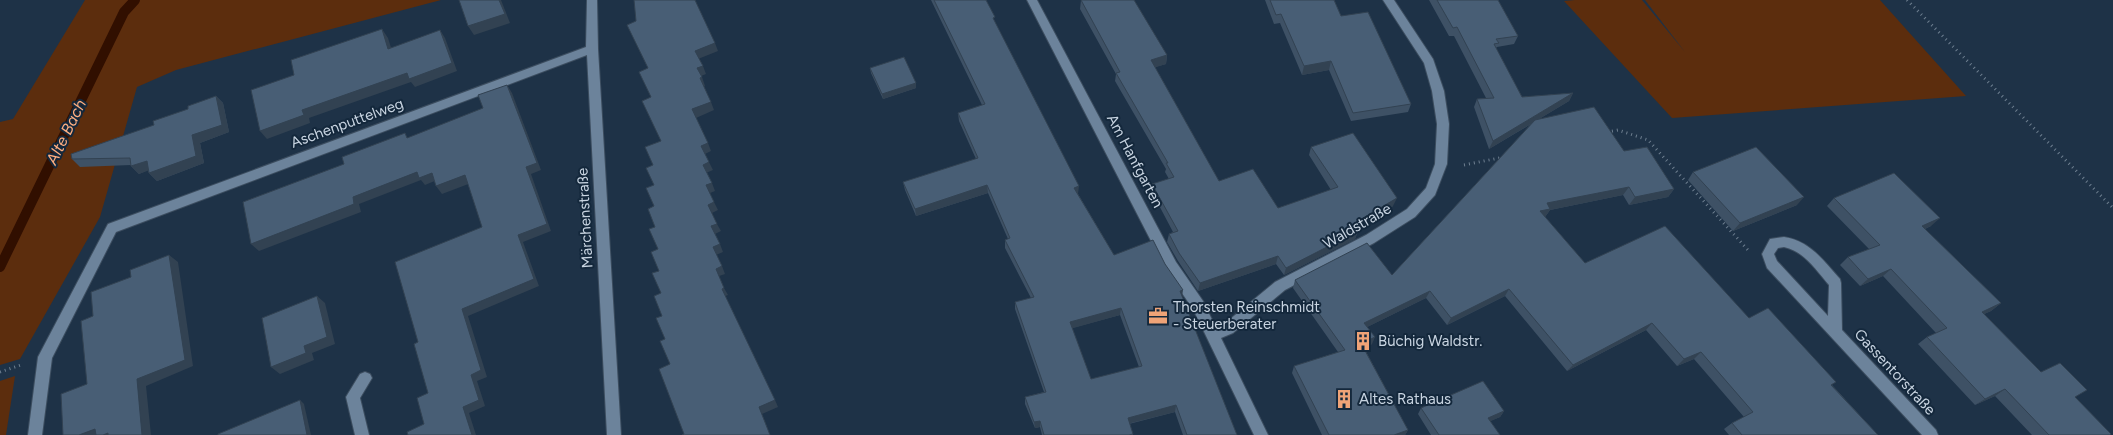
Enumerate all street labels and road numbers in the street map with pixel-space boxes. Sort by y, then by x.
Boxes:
street label: Aschenputtelweg [288,94,406,152]
street label: Am Hanfgarten [1103,111,1167,211]
street label: Märchenstraße [573,167,597,269]
street label: Waldstraße [1320,199,1394,253]
street label: Gassentorstraße [1851,325,1939,419]

